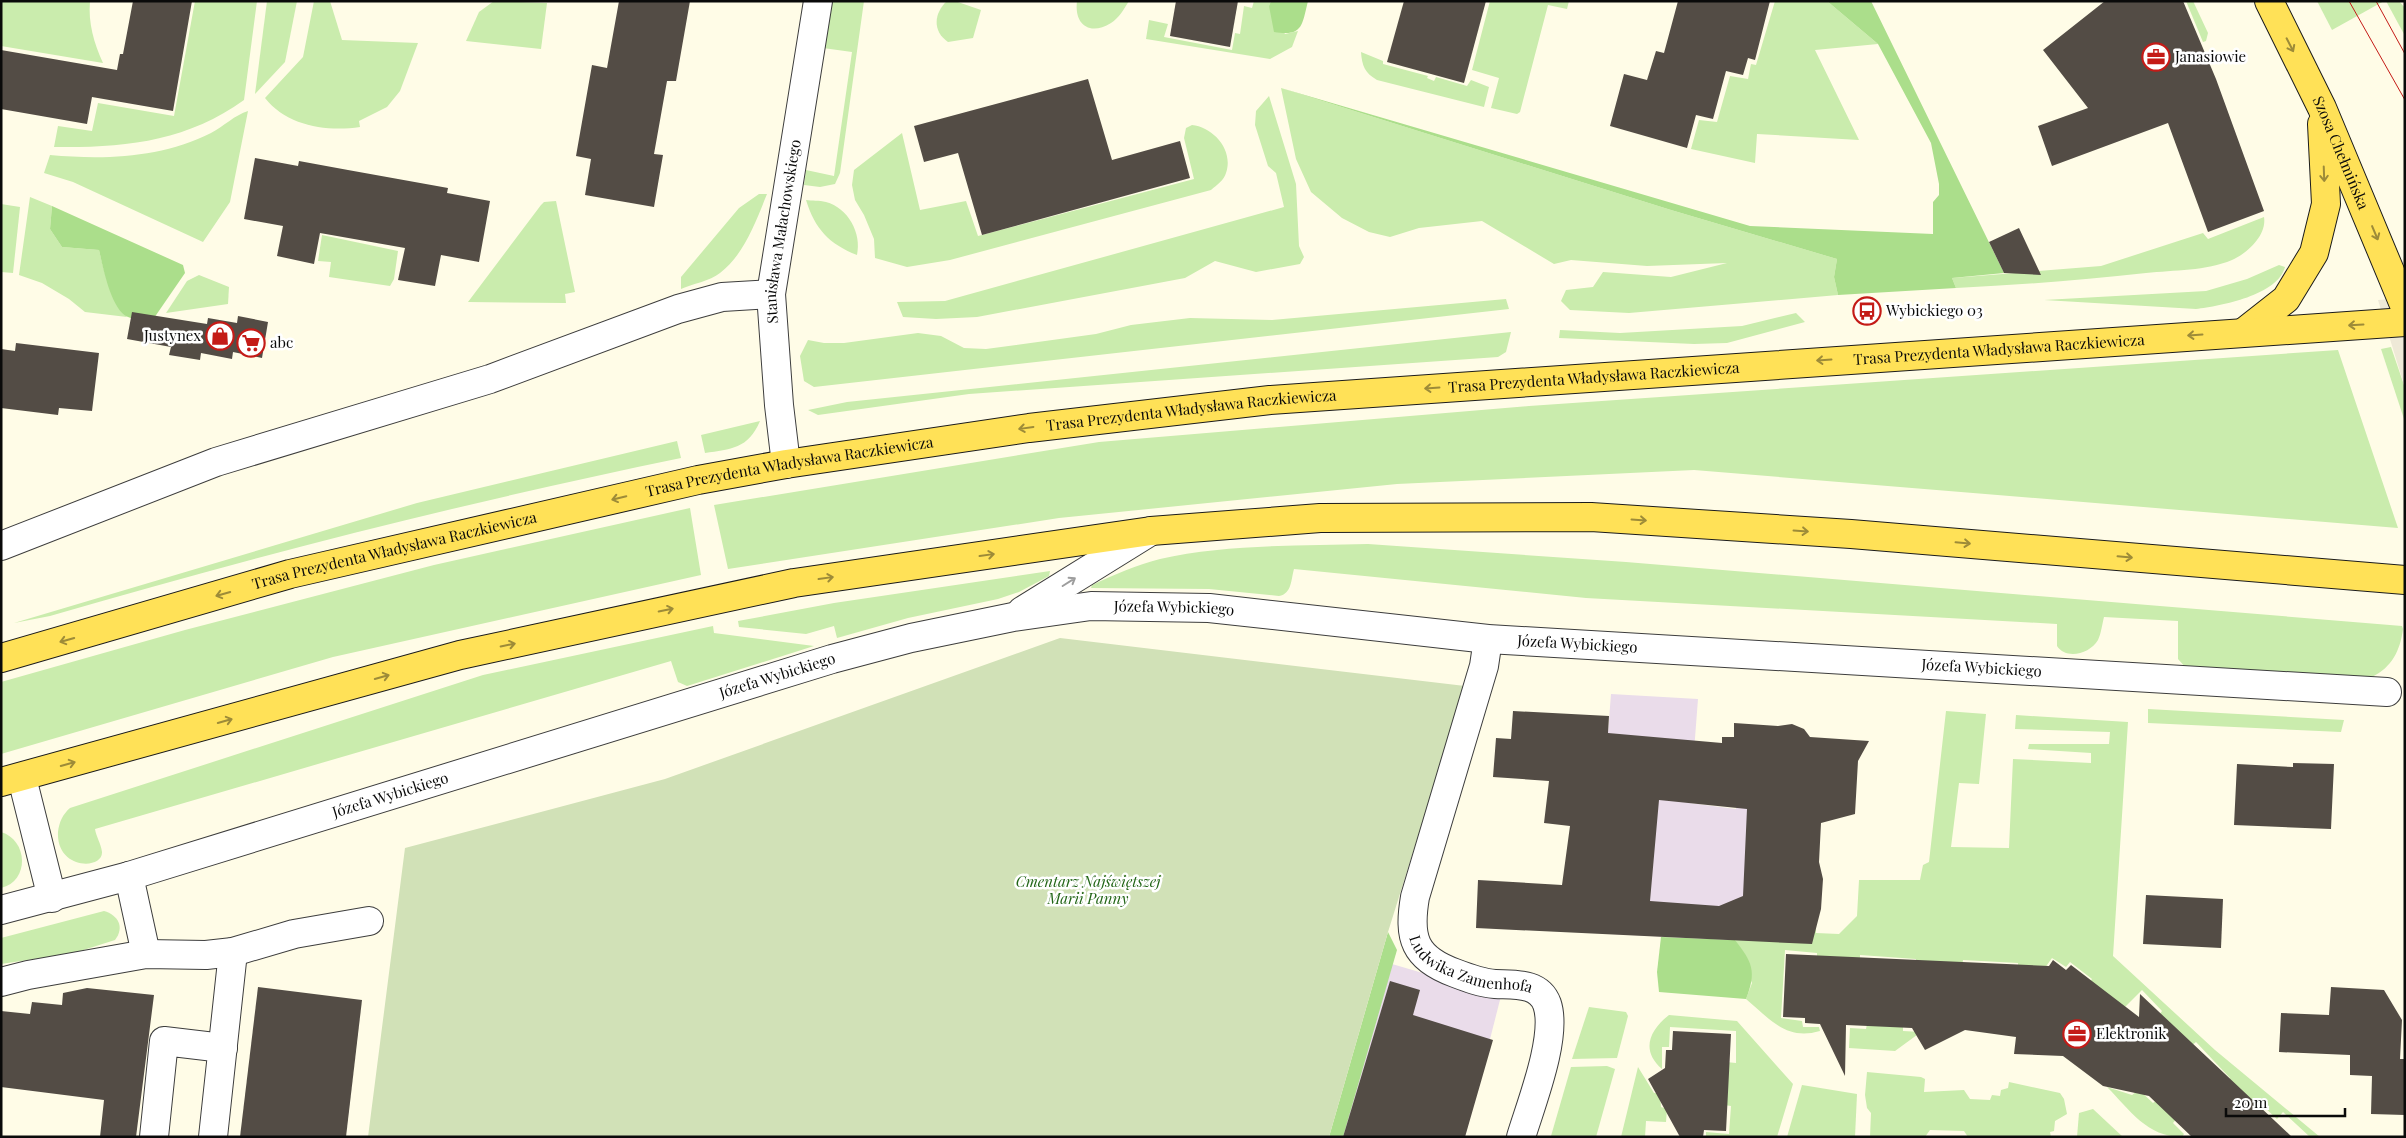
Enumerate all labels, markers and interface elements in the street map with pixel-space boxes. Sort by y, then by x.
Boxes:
one-way arrow [2286,37,2296,52]
office icon: Janasiowie [2141,42,2171,72]
place label: Janasiowie [2174,46,2246,66]
street label: Szosa Chełmińska [2309,92,2374,213]
street label: Stanisława Małachowskiego [760,138,805,325]
one-way arrow [2320,166,2329,182]
one-way arrow [2370,225,2380,240]
bus stop icon: Wybickiego 03 [1852,296,1882,326]
place label: Wybickiego 03 [1885,300,1983,320]
one-way arrow [2348,320,2364,329]
shop icon: Justynex [205,321,235,351]
place label: Justynex [143,325,201,345]
supermarket icon: abc [236,328,266,358]
street label: Trasa Prezydenta Władysława Raczkiewicza [1853,329,2146,369]
one-way arrow [2188,330,2204,340]
place label: abc [270,332,293,352]
one-way arrow [1816,356,1832,365]
street label: Trasa Prezydenta Władysława Raczkiewicza [1448,357,1741,397]
one-way arrow [1424,383,1440,393]
street label: Trasa Prezydenta Władysława Raczkiewicza [1045,384,1338,435]
one-way arrow [1019,423,1035,433]
street label: Trasa Prezydenta Władysława Raczkiewicza [643,431,935,501]
one-way arrow [611,494,627,503]
street label: Trasa Prezydenta Władysława Raczkiewicza [250,506,539,594]
one-way arrow [1631,515,1647,524]
one-way arrow [1793,526,1809,535]
one-way arrow [1955,539,1971,548]
one-way arrow [978,550,994,560]
one-way arrow [2117,552,2133,561]
one-way arrow [817,573,833,583]
one-way arrow [1062,577,1076,587]
one-way arrow [215,590,231,600]
street label: Józefa Wybickiego [1113,595,1235,620]
one-way arrow [658,605,674,614]
street label: Józefa Wybickiego [1516,630,1638,657]
one-way arrow [59,636,75,646]
one-way arrow [499,640,515,649]
street label: Józefa Wybickiego [716,648,838,703]
street label: Józefa Wybickiego [1920,654,2042,681]
one-way arrow [373,672,389,682]
one-way arrow [217,716,233,725]
one-way arrow [60,759,76,769]
street label: Józefa Wybickiego [329,767,451,822]
park label: Cmentarz Najświętszej Marii Panny [1016,871,1161,908]
street label: Ludwika Zamenhofa [1405,932,1536,997]
office icon: Elektronik [2062,1019,2092,1049]
place label: Elektronik [2096,1023,2167,1043]
scale bar [2226,1086,2345,1118]
text: 20 m [2234,1092,2268,1112]

